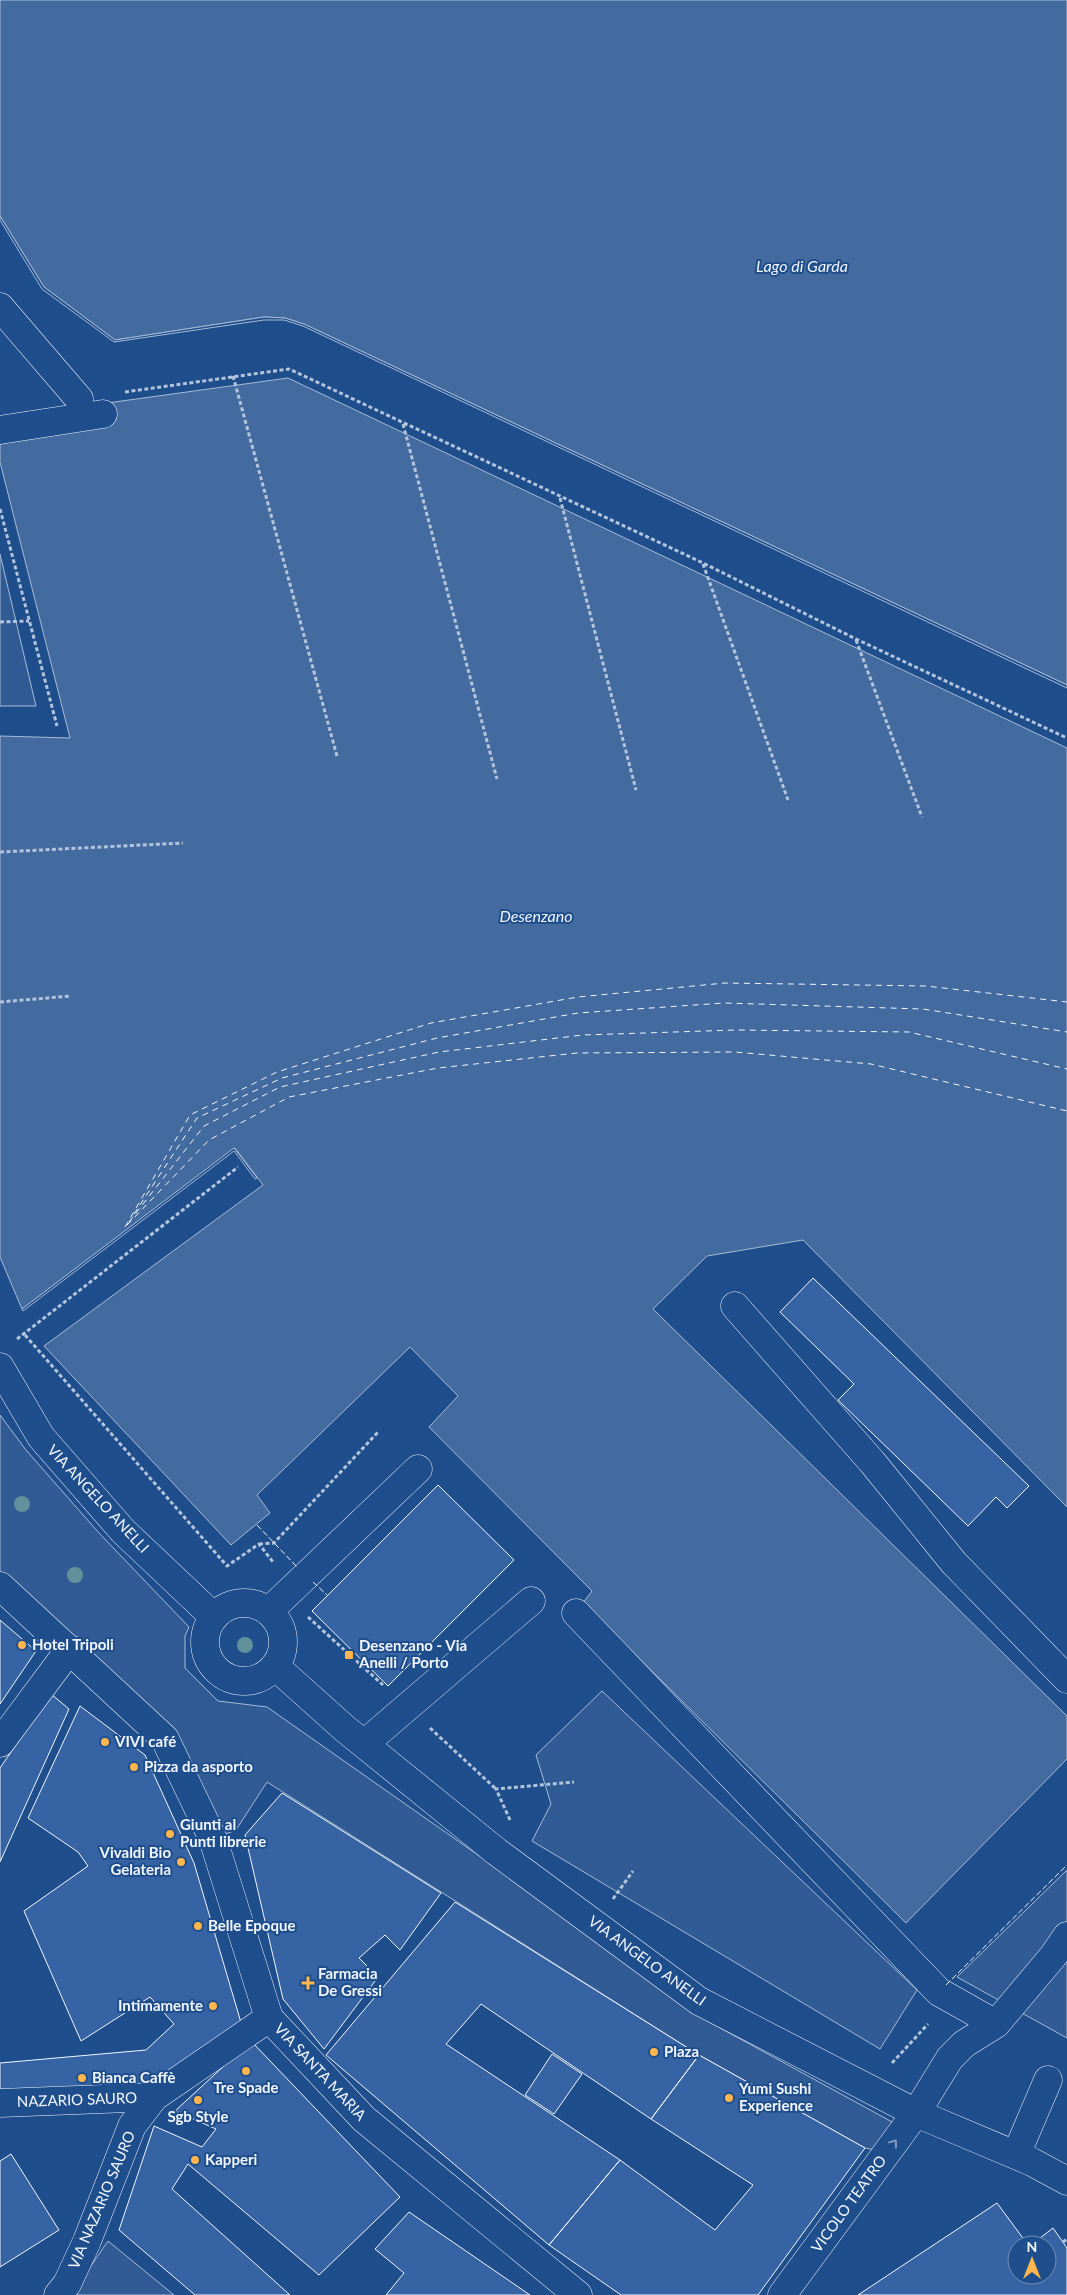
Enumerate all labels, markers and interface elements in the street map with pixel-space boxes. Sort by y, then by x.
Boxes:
water label: Lago di Garda [756,256,848,275]
water label: Desenzano [499,906,573,925]
street label: VIA ANGELO ANELLI [44,1441,153,1556]
place label: Hotel Tripoli [32,1635,114,1653]
place label: Desenzano - Via Anelli / Porto [358,1636,467,1671]
marker: Hotel Tripoli [16,1639,28,1651]
marker: Desenzano - Via Anelli / Porto [343,1649,355,1661]
place label: VIVI café [114,1732,176,1750]
marker: VIVI café [99,1736,111,1748]
place label: Pizza da asporto [144,1757,253,1775]
marker: Pizza da asporto [128,1761,140,1773]
place label: Giunti al Punti librerie [180,1815,266,1850]
marker: Giunti al Punti librerie [164,1828,176,1840]
place label: Vivaldi Bio Gelateria [99,1843,171,1878]
marker: Vivaldi Bio Gelateria [175,1856,187,1868]
street label: VIA ANGELO ANELLI [585,1911,710,2009]
place label: Belle Epoque [208,1916,295,1934]
marker: Belle Epoque [192,1920,204,1932]
place label: Farmacia De Gressi [318,1964,382,1999]
marker: Farmacia De Gressi [302,1977,314,1989]
place label: Intimamente [118,1996,203,2014]
marker: Intimamente [207,2000,219,2012]
street label: VIA SANTA MARIA [271,2019,371,2124]
place label: Plaza [664,2042,699,2060]
marker: Plaza [648,2046,660,2058]
marker: Tre Spade [240,2065,252,2077]
place label: Bianca Caffè [92,2068,176,2086]
marker: Bianca Caffè [76,2072,88,2084]
place label: Tre Spade [213,2078,279,2096]
place label: Yumi Sushi Experience [738,2079,813,2114]
street label: NAZARIO SAURO [16,2088,137,2110]
marker: Yumi Sushi Experience [723,2092,735,2104]
marker: Sgb Style [192,2094,204,2106]
place label: Sgb Style [167,2107,229,2125]
street label: VIA NAZARIO SAURO [64,2128,138,2271]
one-way arrow [888,2139,897,2149]
place label: Kapperi [205,2150,258,2168]
street label: VICOLO TEATRO [807,2151,889,2255]
marker: Kapperi [189,2154,201,2166]
north arrow [1007,2235,1057,2285]
text: N [1027,2238,1037,2255]

